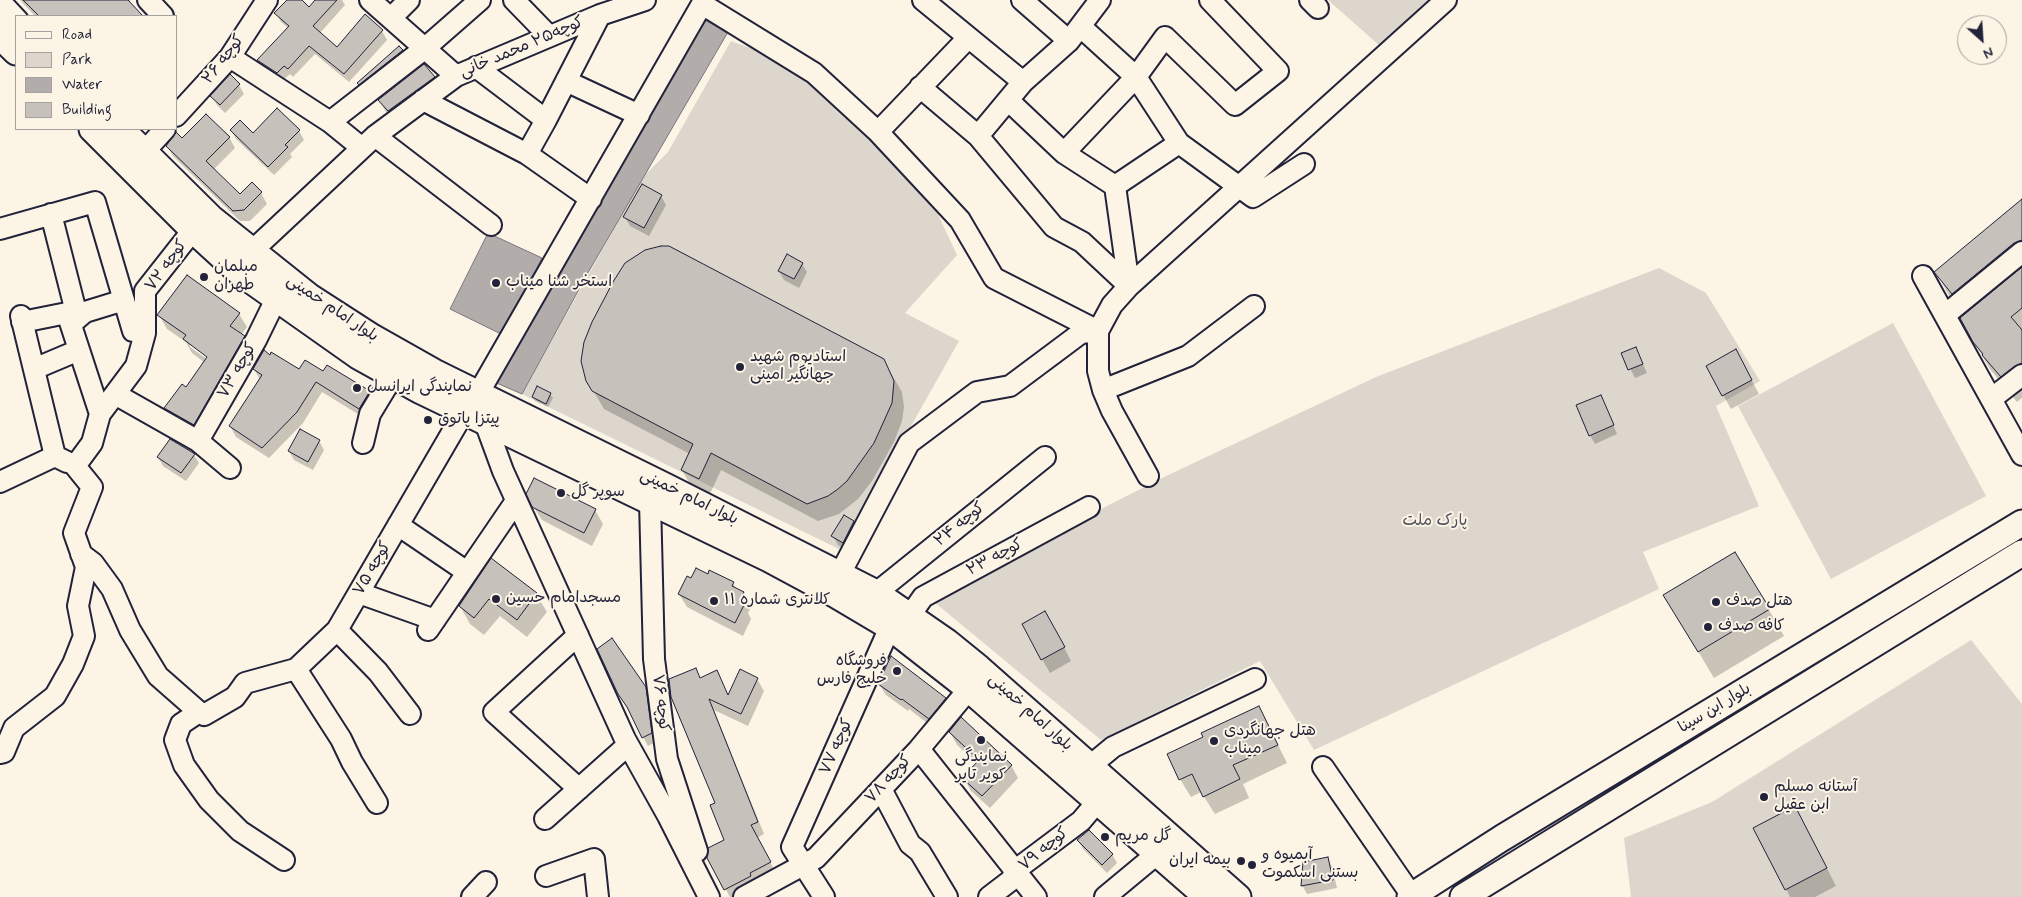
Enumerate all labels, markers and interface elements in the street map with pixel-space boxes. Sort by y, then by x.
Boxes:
street label: کوچه۲۵ محمد خانی [457,13,587,83]
legend [15,15,178,130]
north arrow [1957,15,2007,65]
text: Road [62,25,92,45]
street label: کوچه ۲۶ [199,31,249,89]
text: N [1980,42,1996,63]
text: Park [62,50,92,70]
text: Water [62,75,102,95]
text: Building [62,100,112,120]
street label: کوچه ۷۲ [142,236,192,296]
place label: مبلمان طهران [214,258,258,296]
marker: مبلمان طهران [198,271,210,283]
street label: بلوار امام خمینی [282,271,382,347]
place label: استخر شنا میناب [506,273,612,293]
marker: استخر شنا میناب [490,277,502,289]
street label: کوچه ۷۳ [214,340,262,402]
place label: استادیوم شهید جهانگیر امینی [750,348,846,386]
marker: استادیوم شهید جهانگیر امینی [734,361,746,373]
place label: نمایندگی ایرانسل [367,378,472,398]
marker: نمایندگی ایرانسل [351,382,363,394]
place label: پیتزا پاتوق [438,410,500,430]
marker: پیتزا پاتوق [422,414,434,426]
street label: بلوار امام خمینی [637,466,741,530]
place label: سوپر گل [571,483,625,503]
marker: سوپر گل [555,487,567,499]
street label: کوچه ۲۴ [931,499,989,551]
park label: پارک ملت [1403,512,1467,532]
street label: کوچه ۲۳ [964,535,1026,581]
street label: کوچه ۷۵ [350,539,396,599]
place label: مسجدامام حسین [506,589,621,609]
place label: کلانتری شماره ۱۱ [724,591,830,611]
place label: هتل صدف [1726,592,1793,612]
marker: مسجدامام حسین [490,593,502,605]
marker: کلانتری شماره ۱۱ [708,595,720,607]
marker: هتل صدف [1710,596,1722,608]
place label: کافه صدف [1718,617,1785,637]
marker: کافه صدف [1702,621,1714,633]
place label: فروشگاه خلیج فارس [817,652,887,690]
marker: فروشگاه خلیج فارس [891,665,903,677]
street label: بلوار امام خمینی [984,670,1076,756]
street label: کوچه ۷۶ [647,673,673,733]
street label: بلوار ابن سینا [1675,680,1755,738]
street label: کوچه ۷۷ [816,716,858,778]
place label: هتل جهانگردی میناب [1224,722,1316,760]
marker: نمایندگی کویر تایر [975,734,987,746]
marker: هتل جهانگردی میناب [1208,735,1220,747]
place label: نمایندگی کویر تایر [955,748,1007,786]
street label: کوچه ۷۸ [862,752,916,808]
place label: آستانه مسلم ابن عقیل [1774,778,1857,816]
marker: آستانه مسلم ابن عقیل [1758,791,1770,803]
street label: کوچه ۷۹ [1015,824,1073,876]
place label: گل مریم [1115,827,1172,847]
marker: گل مریم [1099,831,1111,843]
place label: آبمیوه و بستنی اسکموت [1262,846,1358,884]
place label: بیمه ایران [1169,851,1231,871]
marker: بیمه ایران [1235,855,1247,867]
marker: آبمیوه و بستنی اسکموت [1246,859,1258,871]

